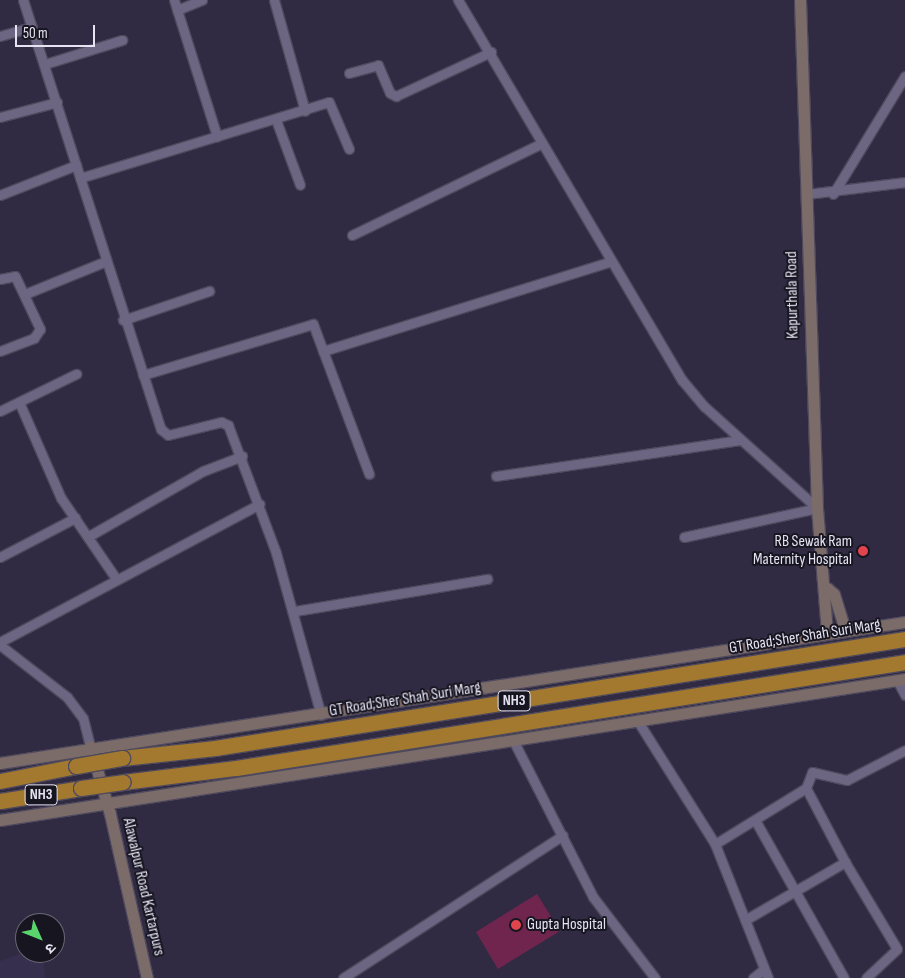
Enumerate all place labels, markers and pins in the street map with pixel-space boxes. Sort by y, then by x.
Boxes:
place label: RB Sewak Ram Maternity Hospital [753,532,852,570]
marker: RB Sewak Ram Maternity Hospital [856,544,870,558]
place label: Gupta Hospital [527,915,606,935]
marker: Gupta Hospital [509,918,523,932]

